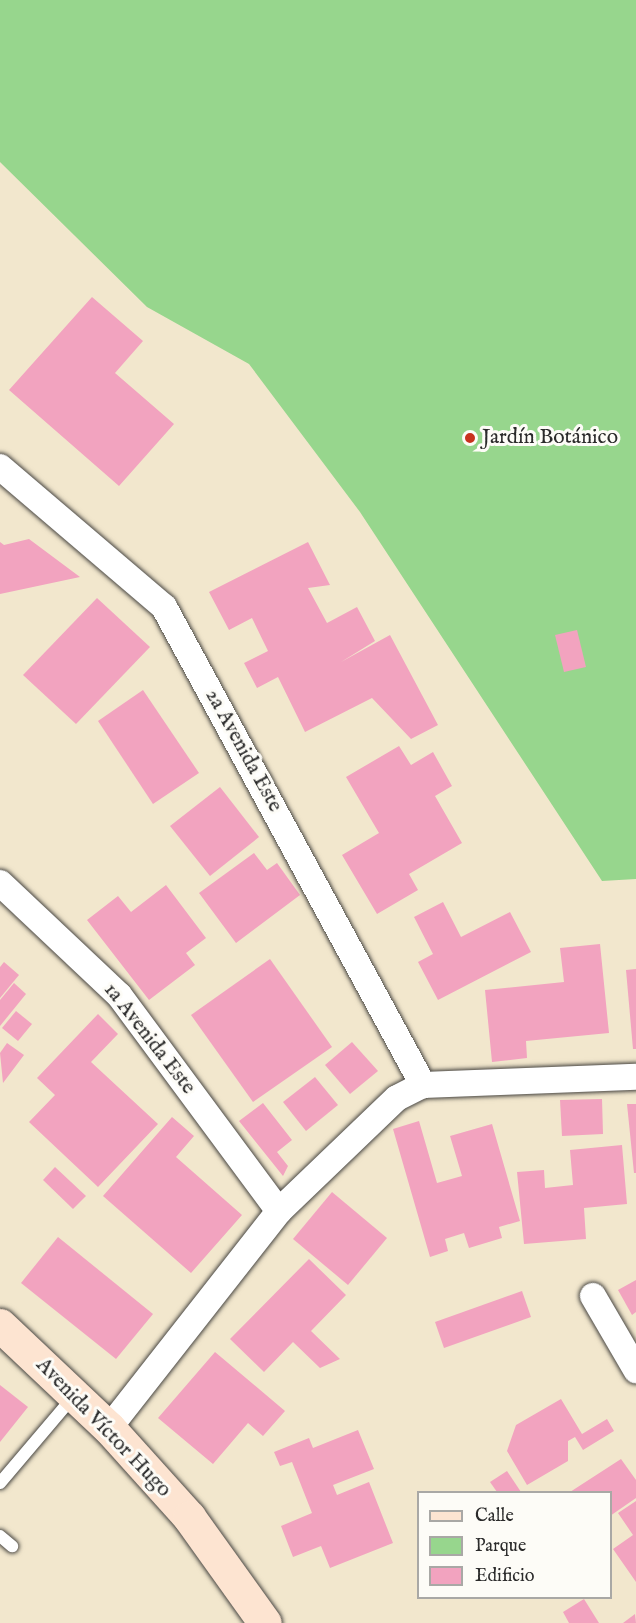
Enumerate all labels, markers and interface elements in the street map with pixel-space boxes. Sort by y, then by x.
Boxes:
place label: Jardín Botánico [482,425,618,451]
marker: Jardín Botánico [463,431,477,445]
street label: 2a Avenida Este [199,685,287,817]
street label: 1a Avenida Este [98,978,200,1100]
street label: Avenida Víctor Hugo [30,1353,176,1503]
legend [417,1491,612,1599]
text: Calle [475,1505,514,1528]
text: Parque [475,1535,526,1558]
text: Edificio [475,1565,535,1588]

